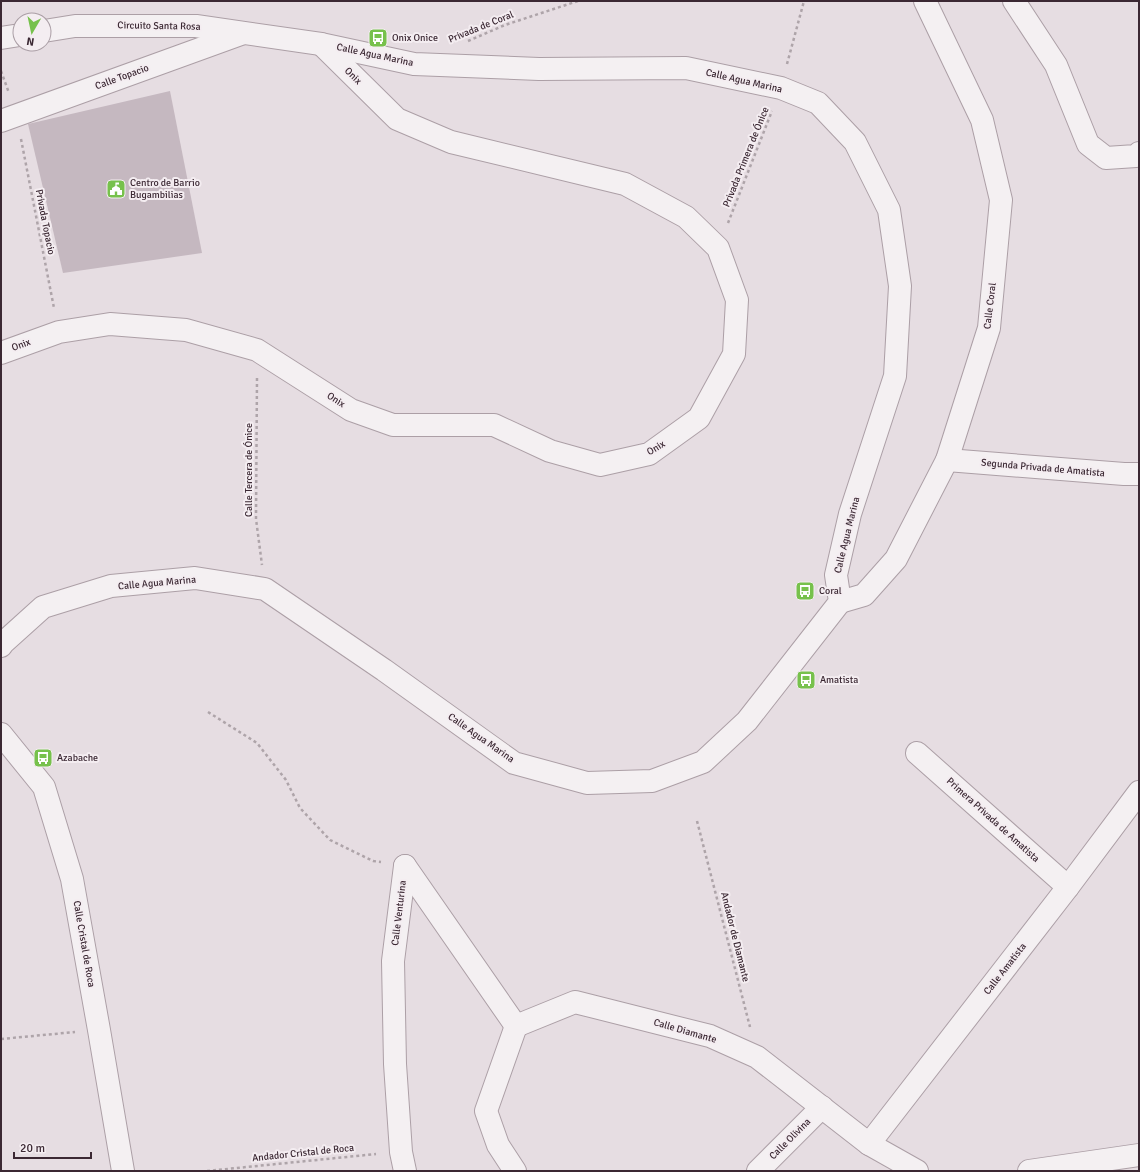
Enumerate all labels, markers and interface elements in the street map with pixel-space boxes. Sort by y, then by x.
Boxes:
street label: Privada de Coral [447,8,515,46]
north arrow [12,12,52,52]
street label: Circuito Santa Rosa [117,19,201,33]
bus stop icon: Onix Onice [367,27,389,49]
place label: Onix Onice [392,32,438,44]
text: N [26,34,35,48]
street label: Calle Agua Marina [335,41,415,69]
street label: Calle Topacio [94,62,150,92]
street label: Onix [342,65,364,87]
street label: Calle Agua Marina [705,66,783,96]
street label: Privada Primera de Ónice [719,105,772,209]
place label: Centro de Barrio Bugambilias [130,177,200,201]
public building icon: Centro de Barrio Bugambilias [105,178,127,200]
street label: Privada Topacio [33,188,57,256]
street label: Calle Coral [981,282,999,330]
street label: Onix [10,336,32,354]
street label: Onix [325,390,348,410]
street label: Calle Tercera de Ónice [242,423,255,517]
street label: Onix [645,438,668,458]
street label: Segunda Privada de Amatista [981,457,1105,479]
street label: Calle Agua Marina [832,496,862,574]
street label: Calle Agua Marina [118,574,196,592]
bus stop icon: Coral [794,580,816,602]
place label: Coral [819,585,842,597]
bus stop icon: Amatista [795,669,817,691]
place label: Amatista [820,674,858,686]
street label: Calle Agua Marina [446,711,516,765]
bus stop icon: Azabache [32,747,54,769]
place label: Azabache [57,752,98,764]
street label: Primera Privada de Amatista [944,775,1042,865]
street label: Calle Venturina [389,880,409,946]
street label: Andador de Diamante [718,891,752,983]
street label: Calle Cristal de Roca [70,900,98,988]
street label: Calle Amatista [981,941,1029,997]
street label: Calle Diamante [652,1016,718,1046]
street label: Calle Olivina [767,1116,813,1162]
scale bar [14,1134,91,1160]
text: 20 m [20,1141,45,1156]
street label: Andador Cristal de Roca [251,1142,355,1164]

